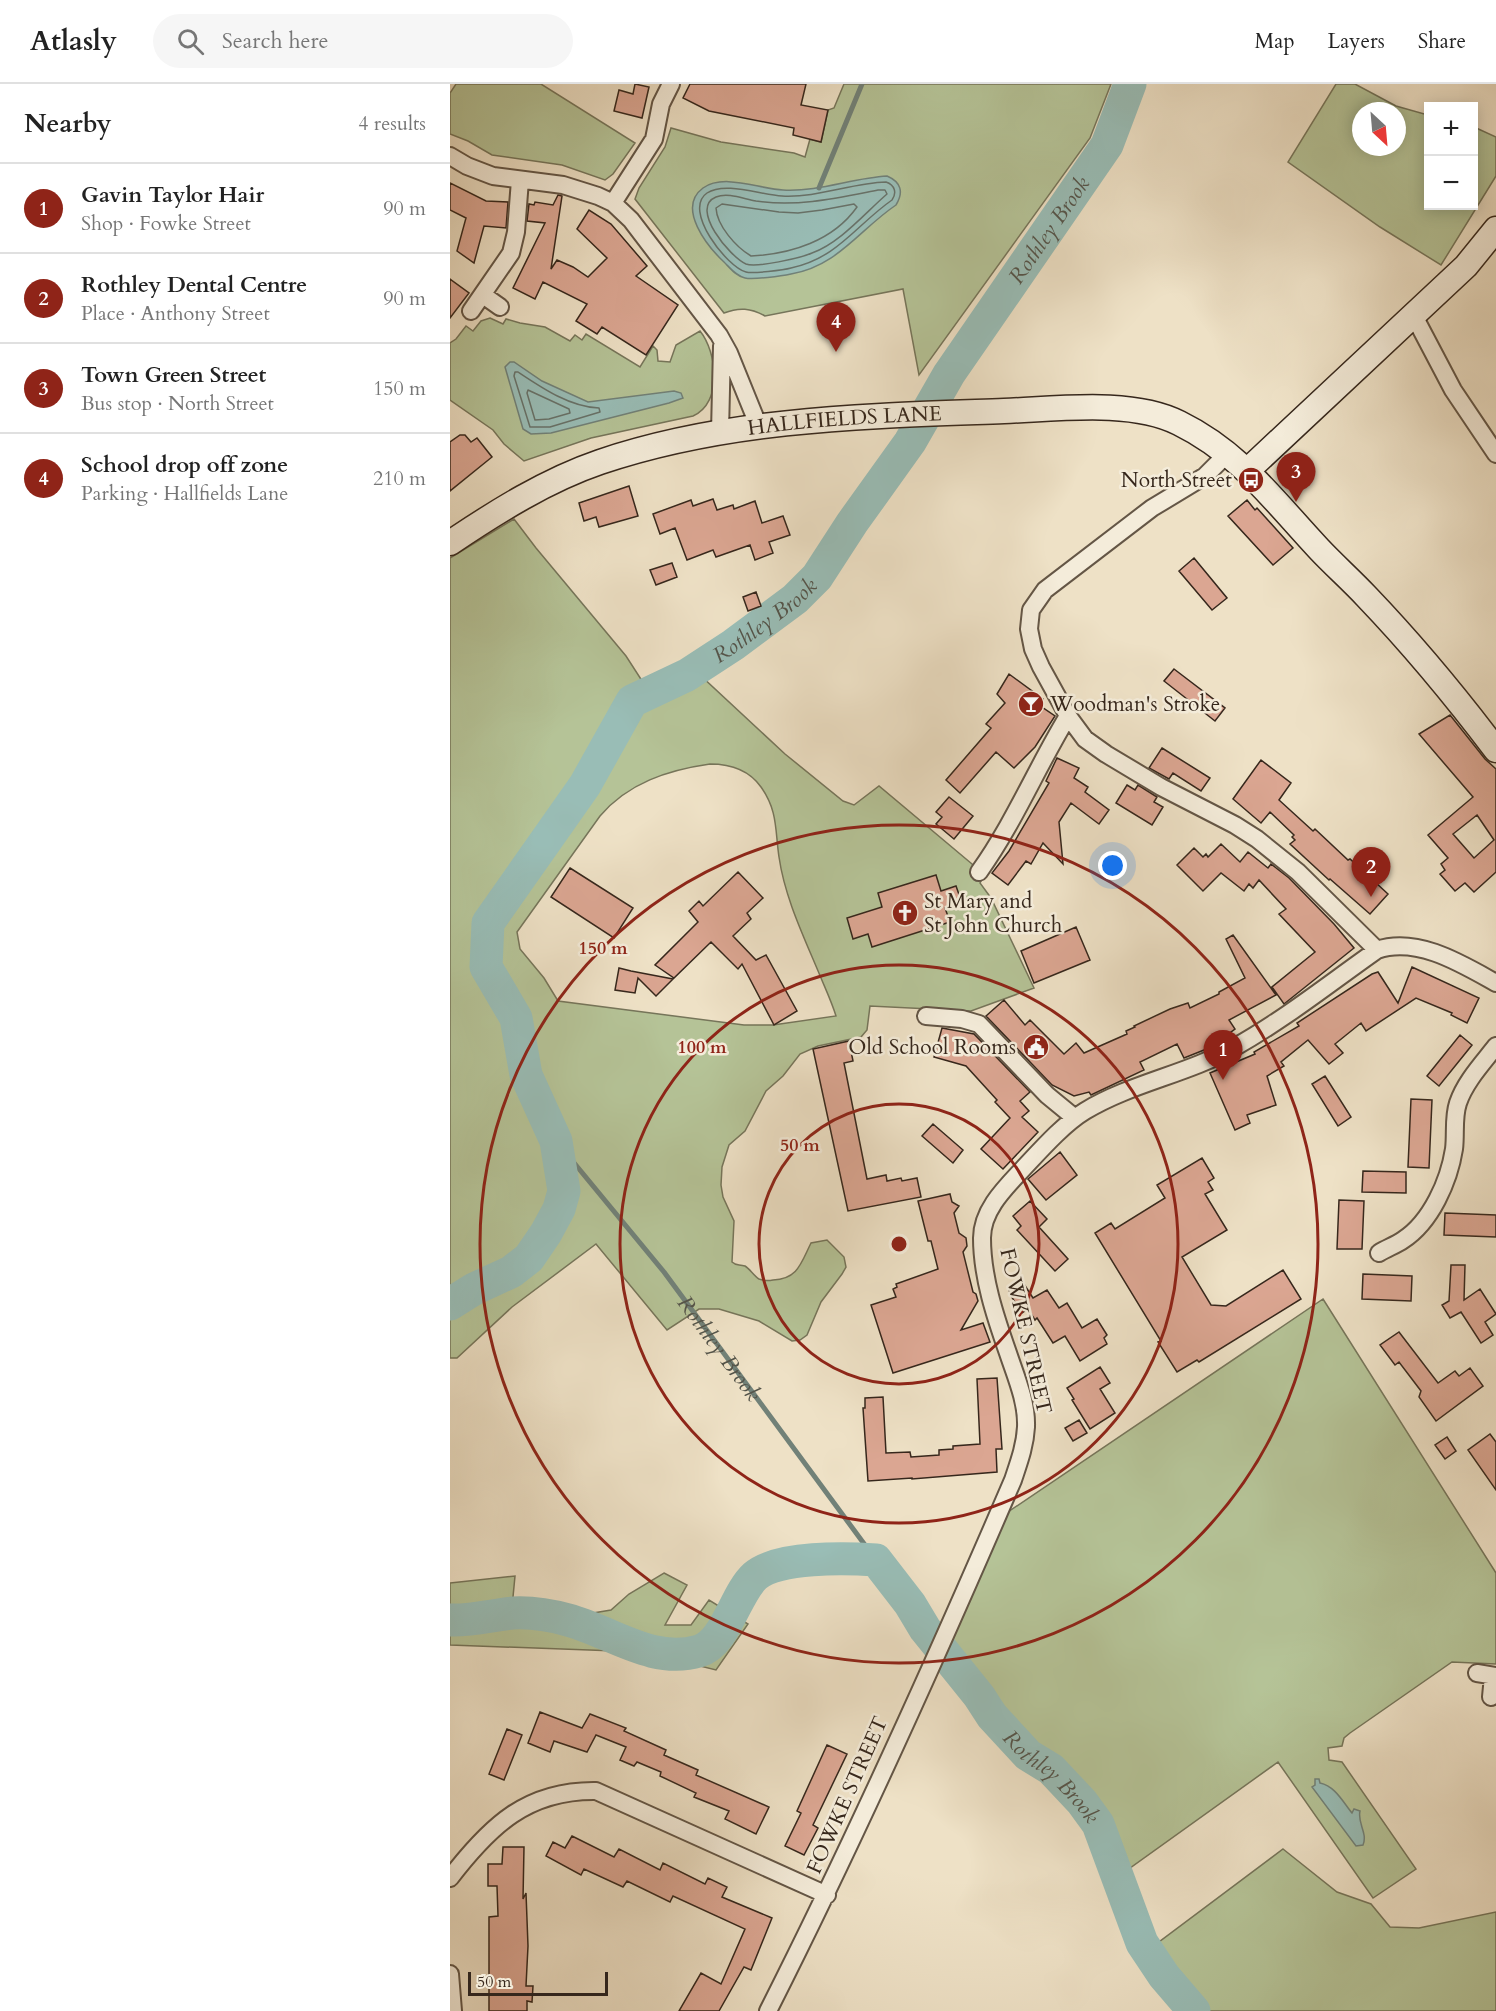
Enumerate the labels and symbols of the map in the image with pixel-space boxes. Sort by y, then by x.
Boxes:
north arrow [1352,102,1406,156]
water label: Rothley Brook [1002,170,1097,290]
pin: 4 [816,302,856,352]
street label: HALLFIELDS LANE [746,399,942,443]
pin: 3 [1276,452,1316,502]
bus stop icon: North Street [1236,465,1266,495]
place label: North Street [1121,466,1232,495]
water label: Rothley Brook [707,571,824,671]
bar icon: Woodman's Stroke [1016,689,1046,719]
place label: Woodman's Stroke [1049,690,1220,719]
pin: 2 [1352,848,1390,897]
your location [1098,851,1127,880]
place label: St Mary and St John Church [924,887,1063,940]
church icon: St Mary and St John Church [890,898,920,928]
text: 150 m [578,936,628,961]
pin: 1 [1204,1030,1242,1080]
public building icon: Old School Rooms [1021,1032,1051,1062]
place label: Old School Rooms [848,1033,1016,1062]
text: 100 m [677,1035,727,1060]
text: 50 m [780,1133,820,1158]
centre of rings [889,1234,909,1254]
street label: FOWKE STREET [992,1245,1059,1417]
water label: Rothley Brook [670,1289,768,1408]
street label: FOWKE STREET [800,1712,895,1878]
water label: Rothley Brook [996,1724,1107,1830]
scale bar [468,1969,608,1996]

